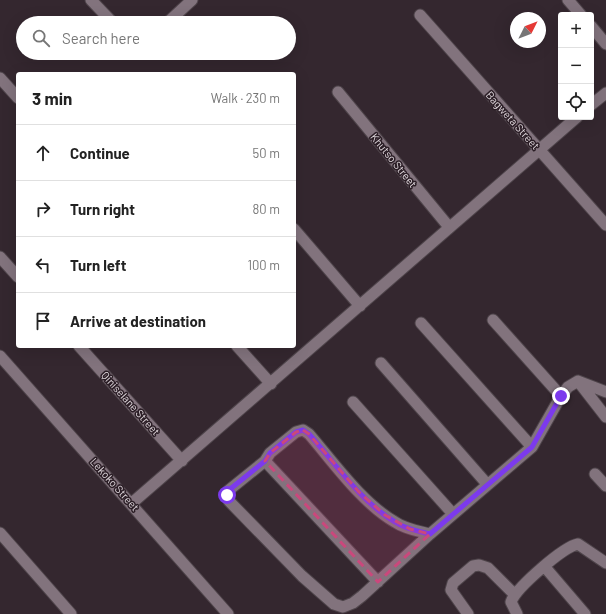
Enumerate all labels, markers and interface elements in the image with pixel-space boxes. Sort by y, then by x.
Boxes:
north arrow [510,12,546,48]
map controls [558,12,594,120]
button: + [558,12,594,48]
search box [16,16,296,60]
icon: search [30,27,52,49]
text: Search here [62,29,140,47]
button: − [558,48,594,84]
button: locate [558,84,594,120]
text: 3 min [32,88,72,108]
street label: Bagweta Street [484,88,542,152]
text: Walk · 230 m [211,90,280,106]
street label: Khutso Street [368,130,420,190]
icon: ahead [32,142,54,164]
text: Continue [70,144,130,162]
text: 50 m [253,145,280,161]
icon: right [32,198,54,220]
text: Turn right [70,200,135,218]
text: 80 m [253,201,280,217]
icon: left [32,254,54,276]
text: Turn left [70,256,126,274]
text: 100 m [247,257,280,273]
icon: arrive [32,310,54,332]
text: Arrive at destination [70,312,206,330]
street label: Qiniselane Street [99,369,163,437]
route end [552,387,570,405]
street label: Lekoko Street [88,455,142,513]
route start [218,486,236,504]

